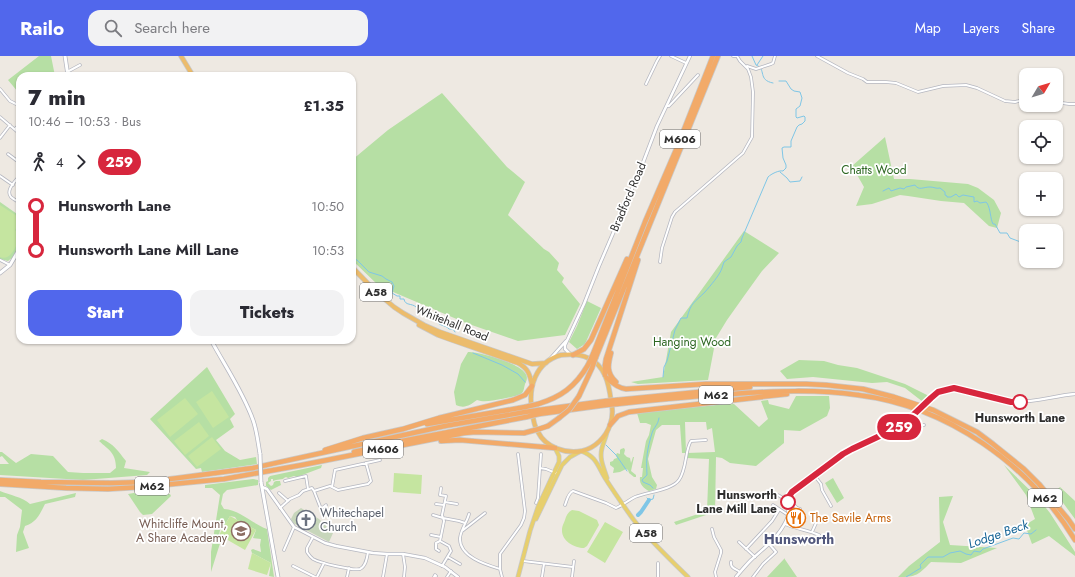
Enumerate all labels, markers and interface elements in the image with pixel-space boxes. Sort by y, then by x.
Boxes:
search box [88,10,368,46]
text: Railo [20,15,64,42]
icon: search [102,17,124,39]
text: Search here [134,17,210,39]
text: Map [915,18,941,38]
text: Layers [963,18,999,38]
text: Share [1021,18,1055,38]
north arrow [1019,68,1063,112]
map controls [1019,68,1063,268]
text: 7 min [28,81,86,113]
text: £1.35 [303,95,344,117]
text: 10:46 – 10:53 · Bus [28,112,141,131]
button: locate [1019,120,1063,164]
road number: M606 [660,130,700,148]
icon: walk [28,151,50,173]
icon: forward [70,151,92,173]
text: 259 [106,152,133,172]
text: 4 [56,153,64,172]
street label: Bradford Road [605,159,651,235]
park label: Chatts Wood [841,161,907,179]
button: + [1019,172,1063,216]
text: Hunsworth Lane [58,195,171,217]
text: 10:50 [311,197,344,216]
button: − [1019,224,1063,268]
text: Hunsworth Lane Mill Lane [58,239,239,261]
text: 10:53 [312,241,344,260]
road number: A58 [360,283,392,301]
button: Start [28,290,182,336]
button: Tickets [190,290,344,336]
street label: Whitehall Road [413,300,491,346]
park label: Hanging Wood [653,333,731,351]
road number: M62 [699,386,733,404]
marker: Hunsworth Lane [1012,394,1028,410]
place label: Hunsworth Lane [975,409,1065,427]
line badge: 259 [876,414,922,440]
text: 259 [885,417,913,437]
road number: M606 [363,440,403,458]
road number: M62 [135,477,169,495]
place label: Hunsworth Lane Mill Lane [696,486,777,518]
road number: M62 [1028,489,1062,507]
marker: Hunsworth Lane Mill Lane [780,494,796,510]
place label: Whitechapel Church [320,504,384,536]
restaurant icon: The Savile Arms [785,507,807,529]
church icon: Whitechapel Church [295,509,317,531]
place label: The Savile Arms [810,509,891,527]
place label: Whitcliffe Mount, A Share Academy [136,515,228,547]
water label: Lodge Beck [965,515,1031,553]
school or university icon: Whitcliffe Mount, A Share Academy [230,520,252,542]
road number: A58 [630,524,662,542]
district label: Hunsworth [764,529,834,549]

